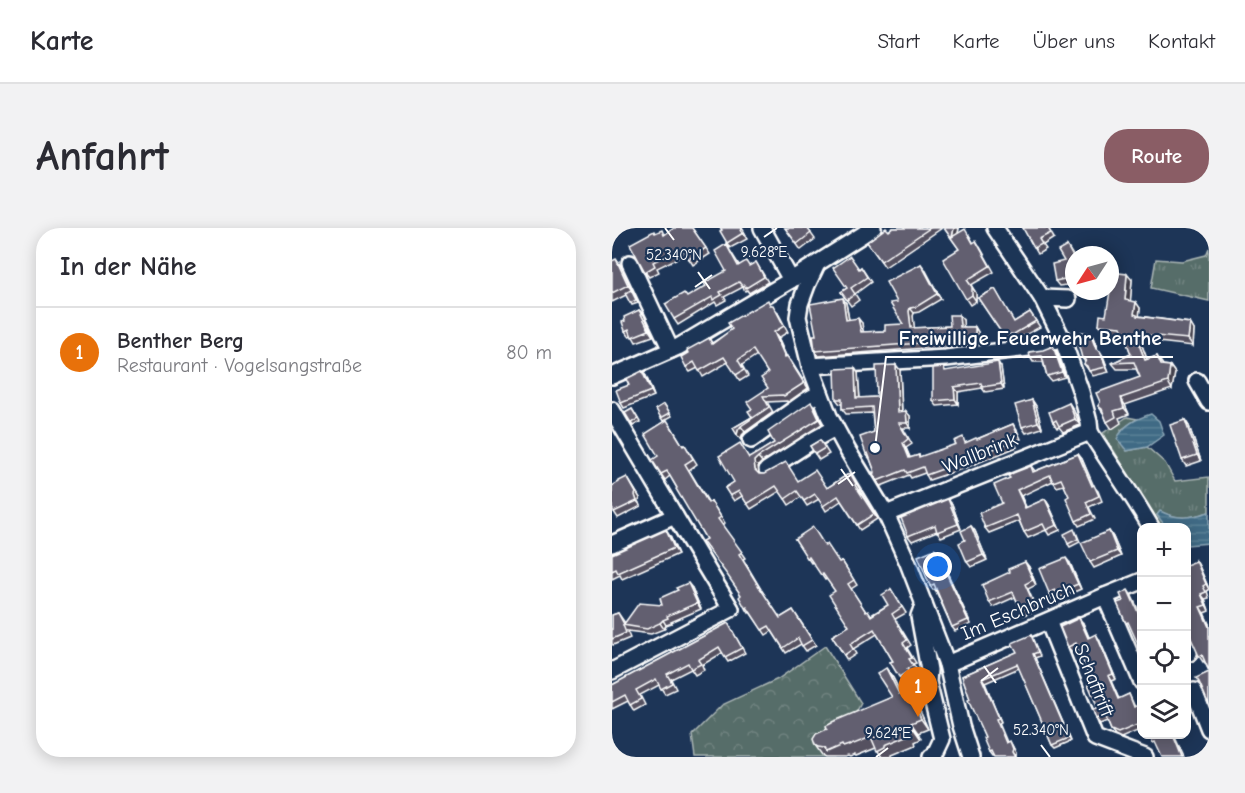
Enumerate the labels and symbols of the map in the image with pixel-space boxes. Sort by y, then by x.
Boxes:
text: 9.628°E [741,243,787,261]
text: 52.340°N [646,246,702,264]
north arrow [1065,246,1119,300]
callout: Freiwillige Feuerwehr Benthe [886,318,1173,357]
text: Freiwillige Feuerwehr Benthe [898,326,1162,350]
street label: Wallbrink [939,427,1021,478]
your location [923,552,952,581]
street label: Im Eschbruch [958,577,1078,645]
street label: Schaftrift [1069,640,1120,721]
pin: 1 [898,668,938,717]
text: 52.340°N [1013,721,1069,739]
text: 9.624°E [865,724,911,742]

